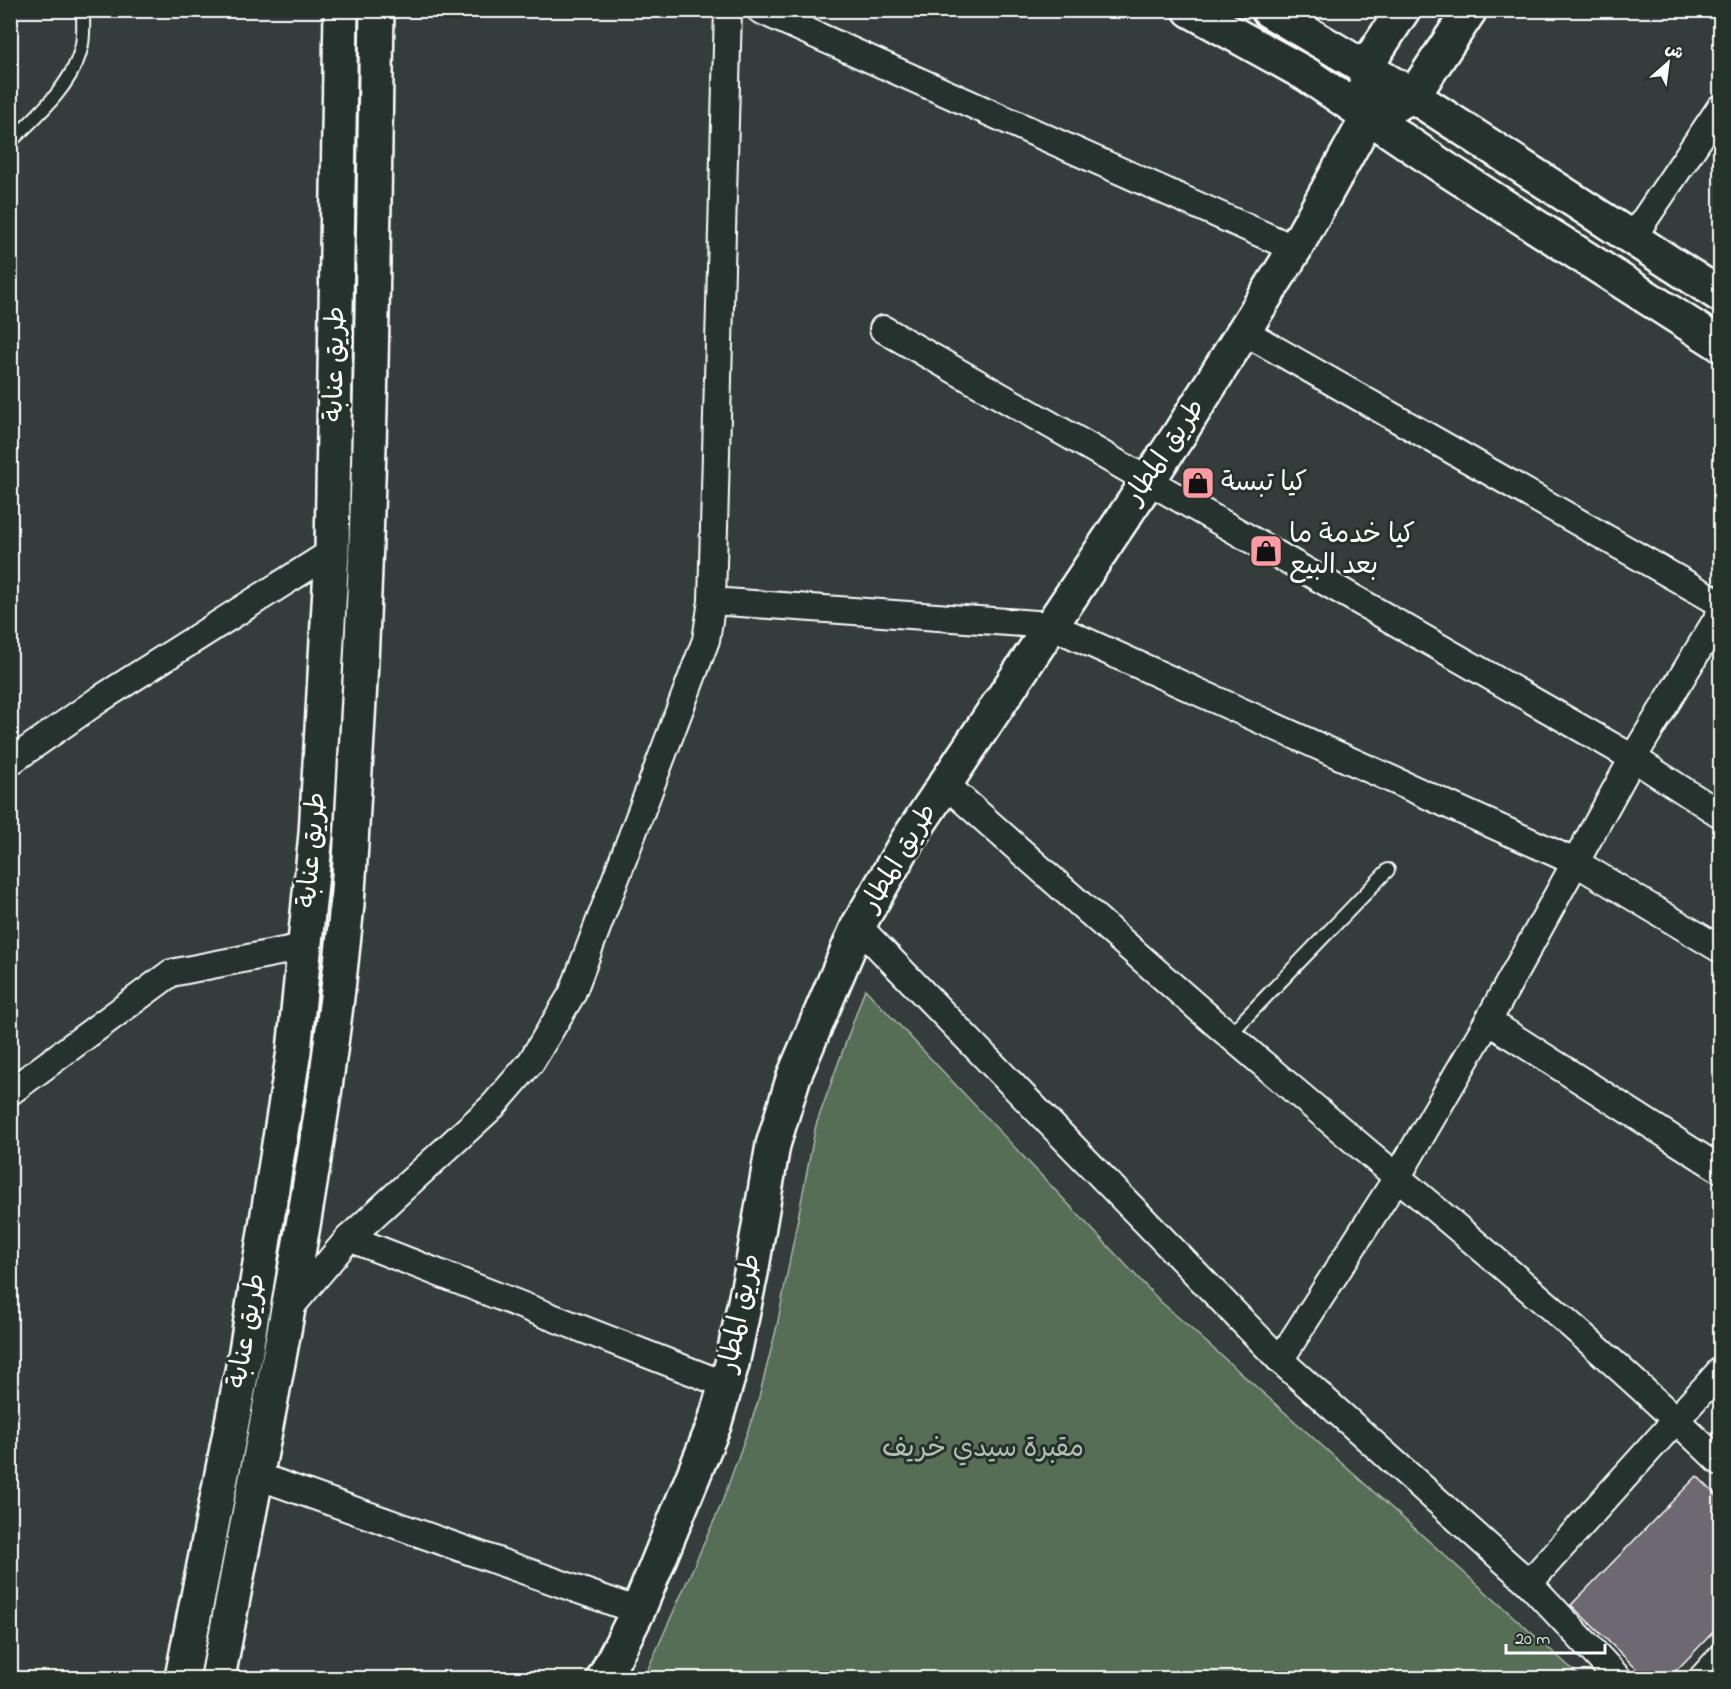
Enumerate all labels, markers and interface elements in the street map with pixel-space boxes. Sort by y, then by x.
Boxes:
north arrow [1638,33,1698,93]
text: ش [1661,37,1688,66]
street label: طريق عنابة [315,306,357,422]
street label: طريق المطار [1115,391,1216,514]
place label: كيا تبسة [1221,464,1307,503]
shop icon: كيا تبسة [1180,465,1216,501]
place label: كيا خدمة ما بعد البيع [1289,516,1415,586]
shop icon: كيا خدمة ما بعد البيع [1248,533,1284,569]
street label: طريق عنابة [289,791,337,909]
street label: طريق المطار [851,797,948,921]
street label: طريق المطار [709,1250,773,1378]
street label: طريق عنابة [219,1271,277,1391]
park label: مقبرة سيدي خريف [882,1430,1084,1469]
scale bar [1506,1617,1605,1655]
text: 20 m [1515,1627,1550,1653]

